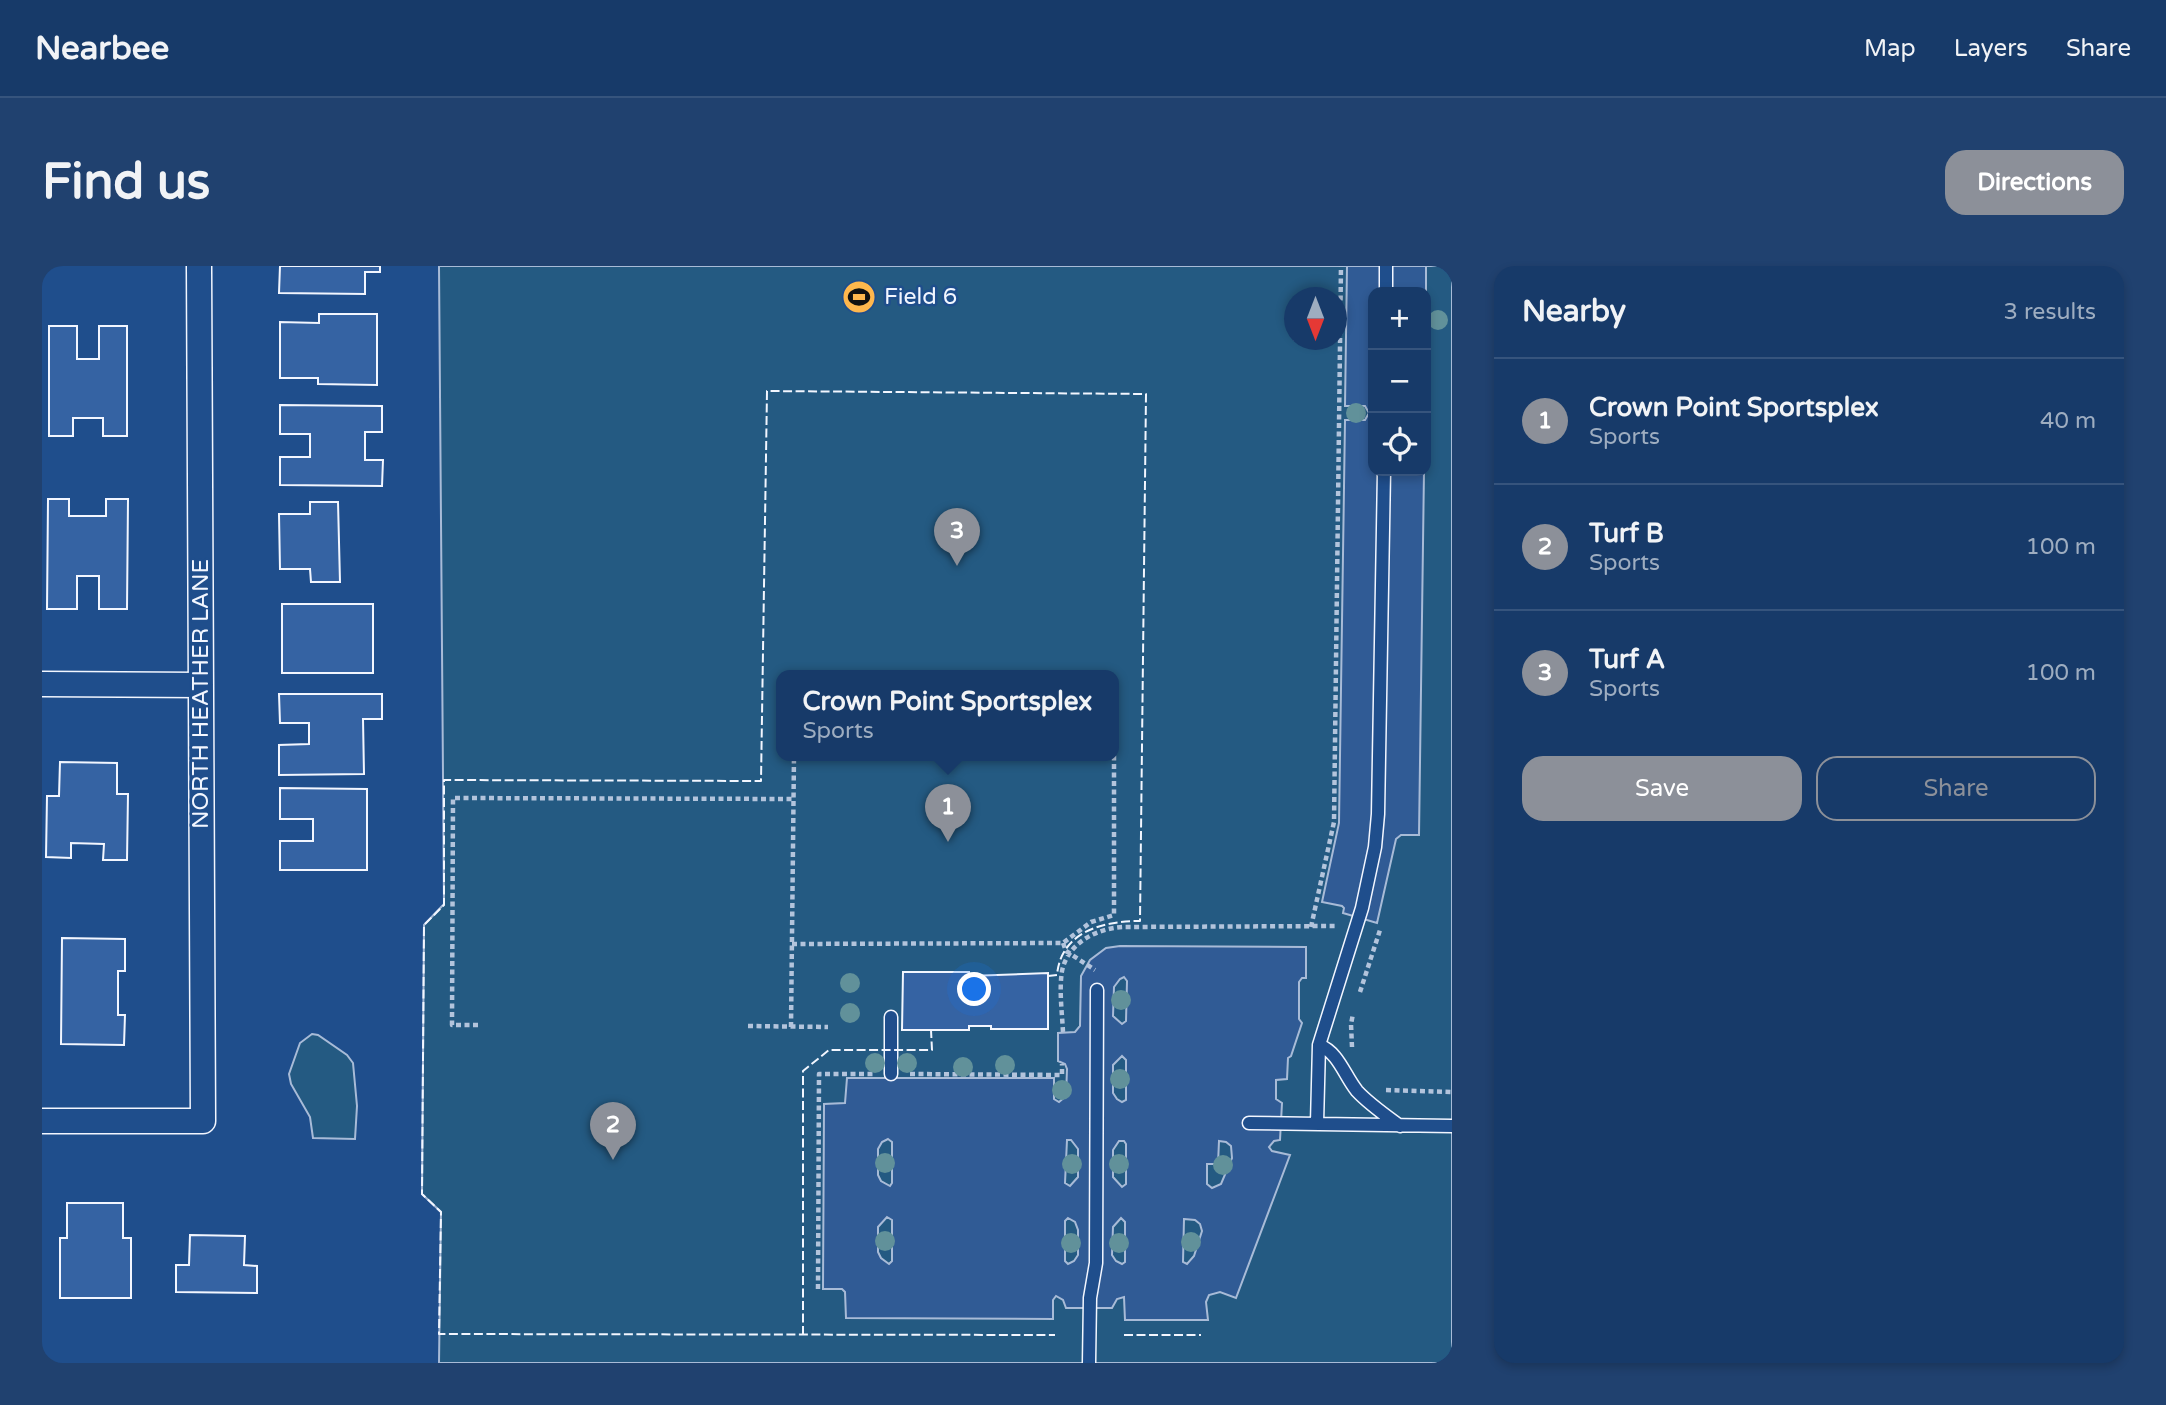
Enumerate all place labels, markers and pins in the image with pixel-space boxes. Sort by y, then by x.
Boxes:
sports icon: Field 6 [840,278,878,316]
place label: Field 6 [884,283,957,311]
pin: 3 [934,508,980,566]
pin: 1 [925,784,971,842]
pin: 2 [590,1102,636,1160]

